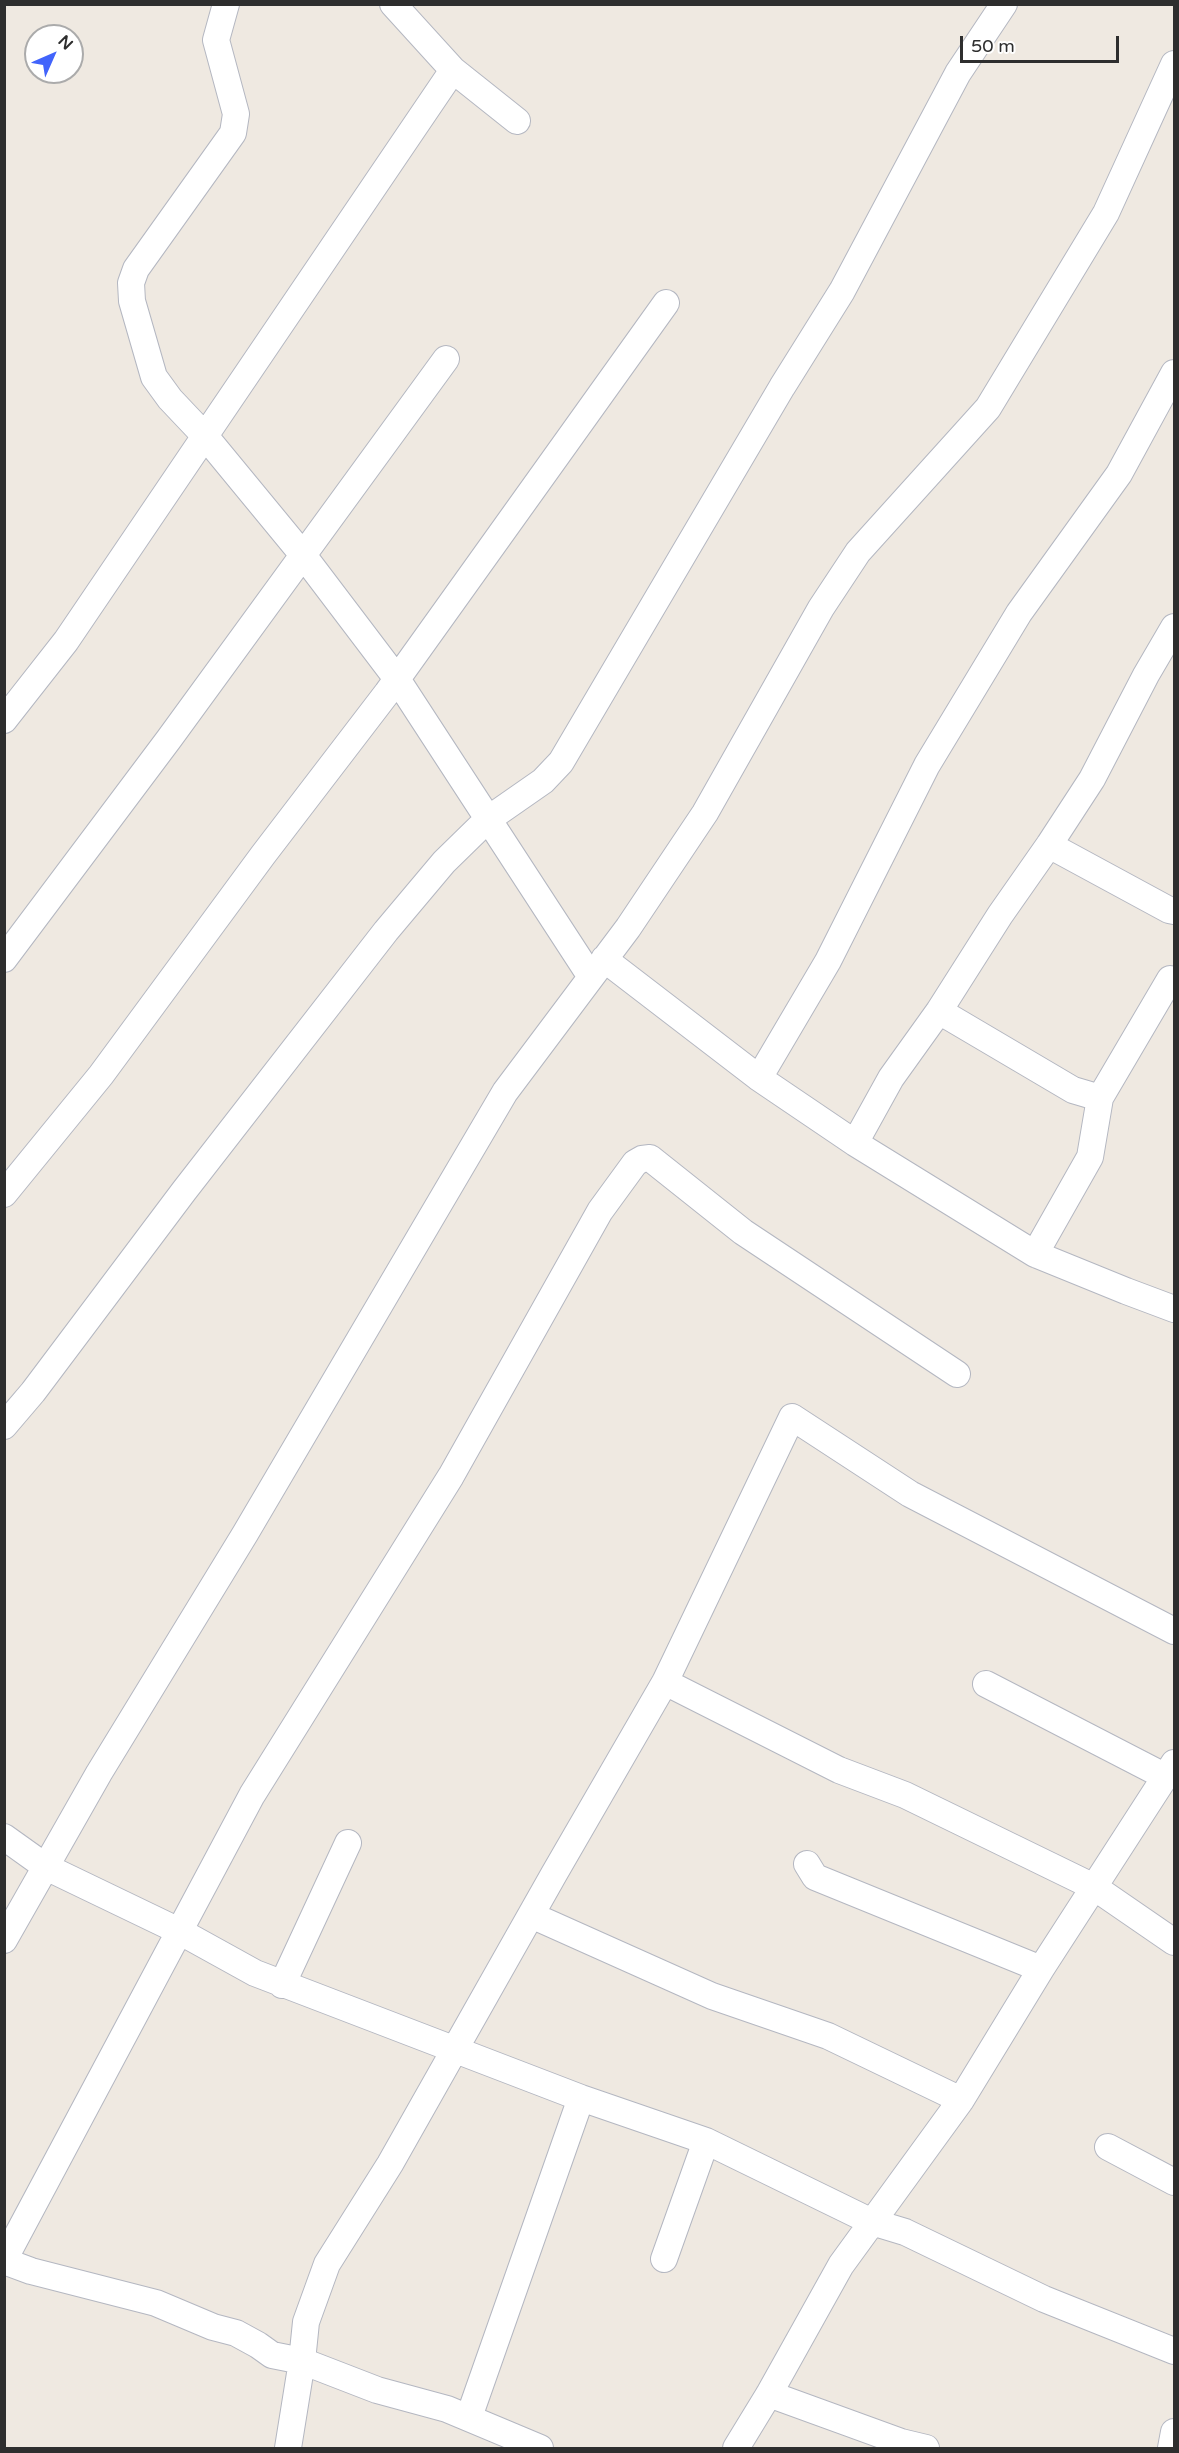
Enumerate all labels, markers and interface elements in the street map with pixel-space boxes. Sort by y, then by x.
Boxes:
north arrow [24,24,84,84]
scale bar [963,24,1122,62]
text: N [54,31,77,54]
text: 50 m [971,35,1015,57]

